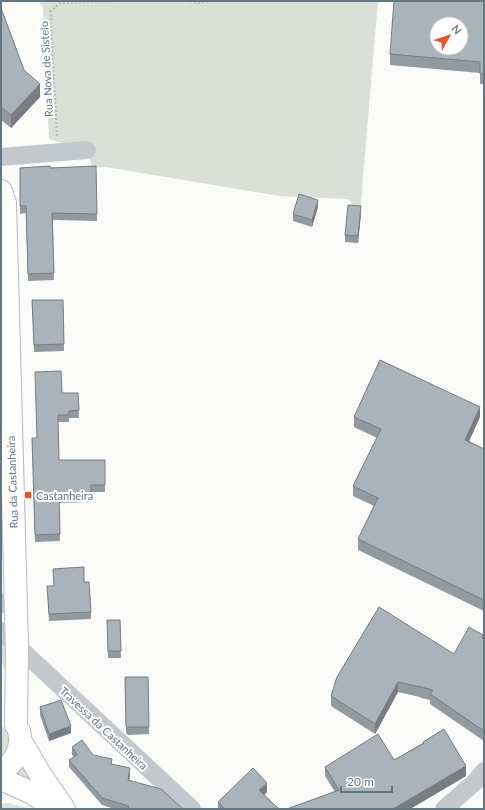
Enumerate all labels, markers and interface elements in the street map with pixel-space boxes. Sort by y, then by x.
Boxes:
north arrow [429,16,469,56]
street label: Rua Nova de Sistelo [37,21,55,117]
text: N [449,22,465,37]
street label: Rua da Castanheira [4,435,20,529]
place label: Castanheira [36,489,93,502]
marker: Castanheira [23,490,33,500]
street label: Travessa da Castanheira [57,684,151,772]
scale bar [341,768,392,794]
text: 20 m [347,774,374,789]

